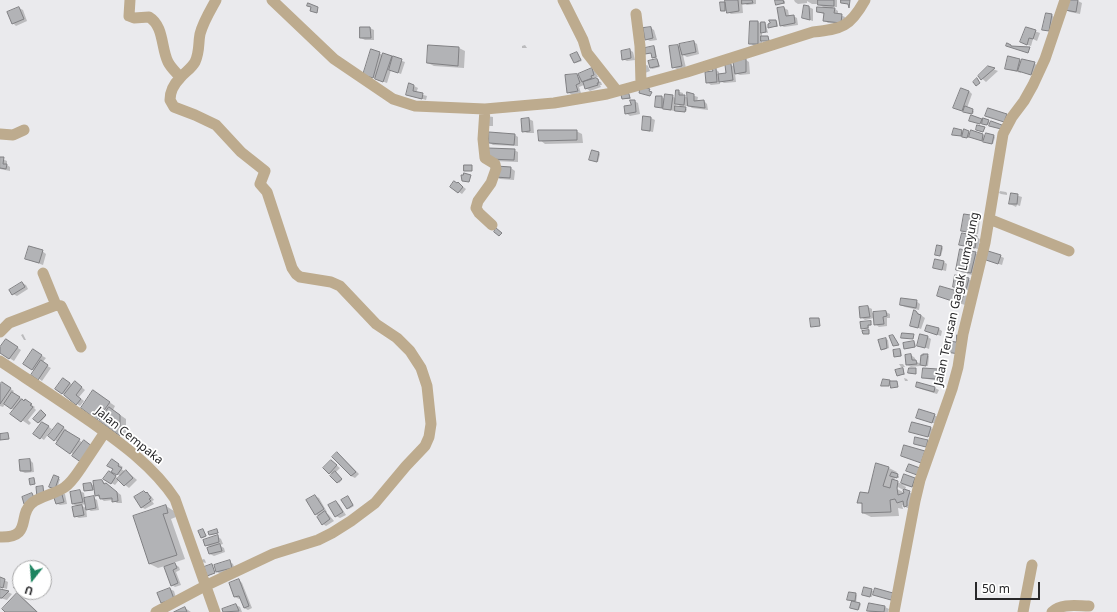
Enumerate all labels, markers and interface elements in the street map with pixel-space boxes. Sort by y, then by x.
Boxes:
street label: Jalan Terusan Gagak Lumayung [932,211,982,387]
street label: Jalan Cempaka [92,404,166,468]
north arrow [12,560,52,600]
scale bar [977,574,1042,600]
text: 50 m [982,580,1010,597]
text: U [22,583,35,599]

